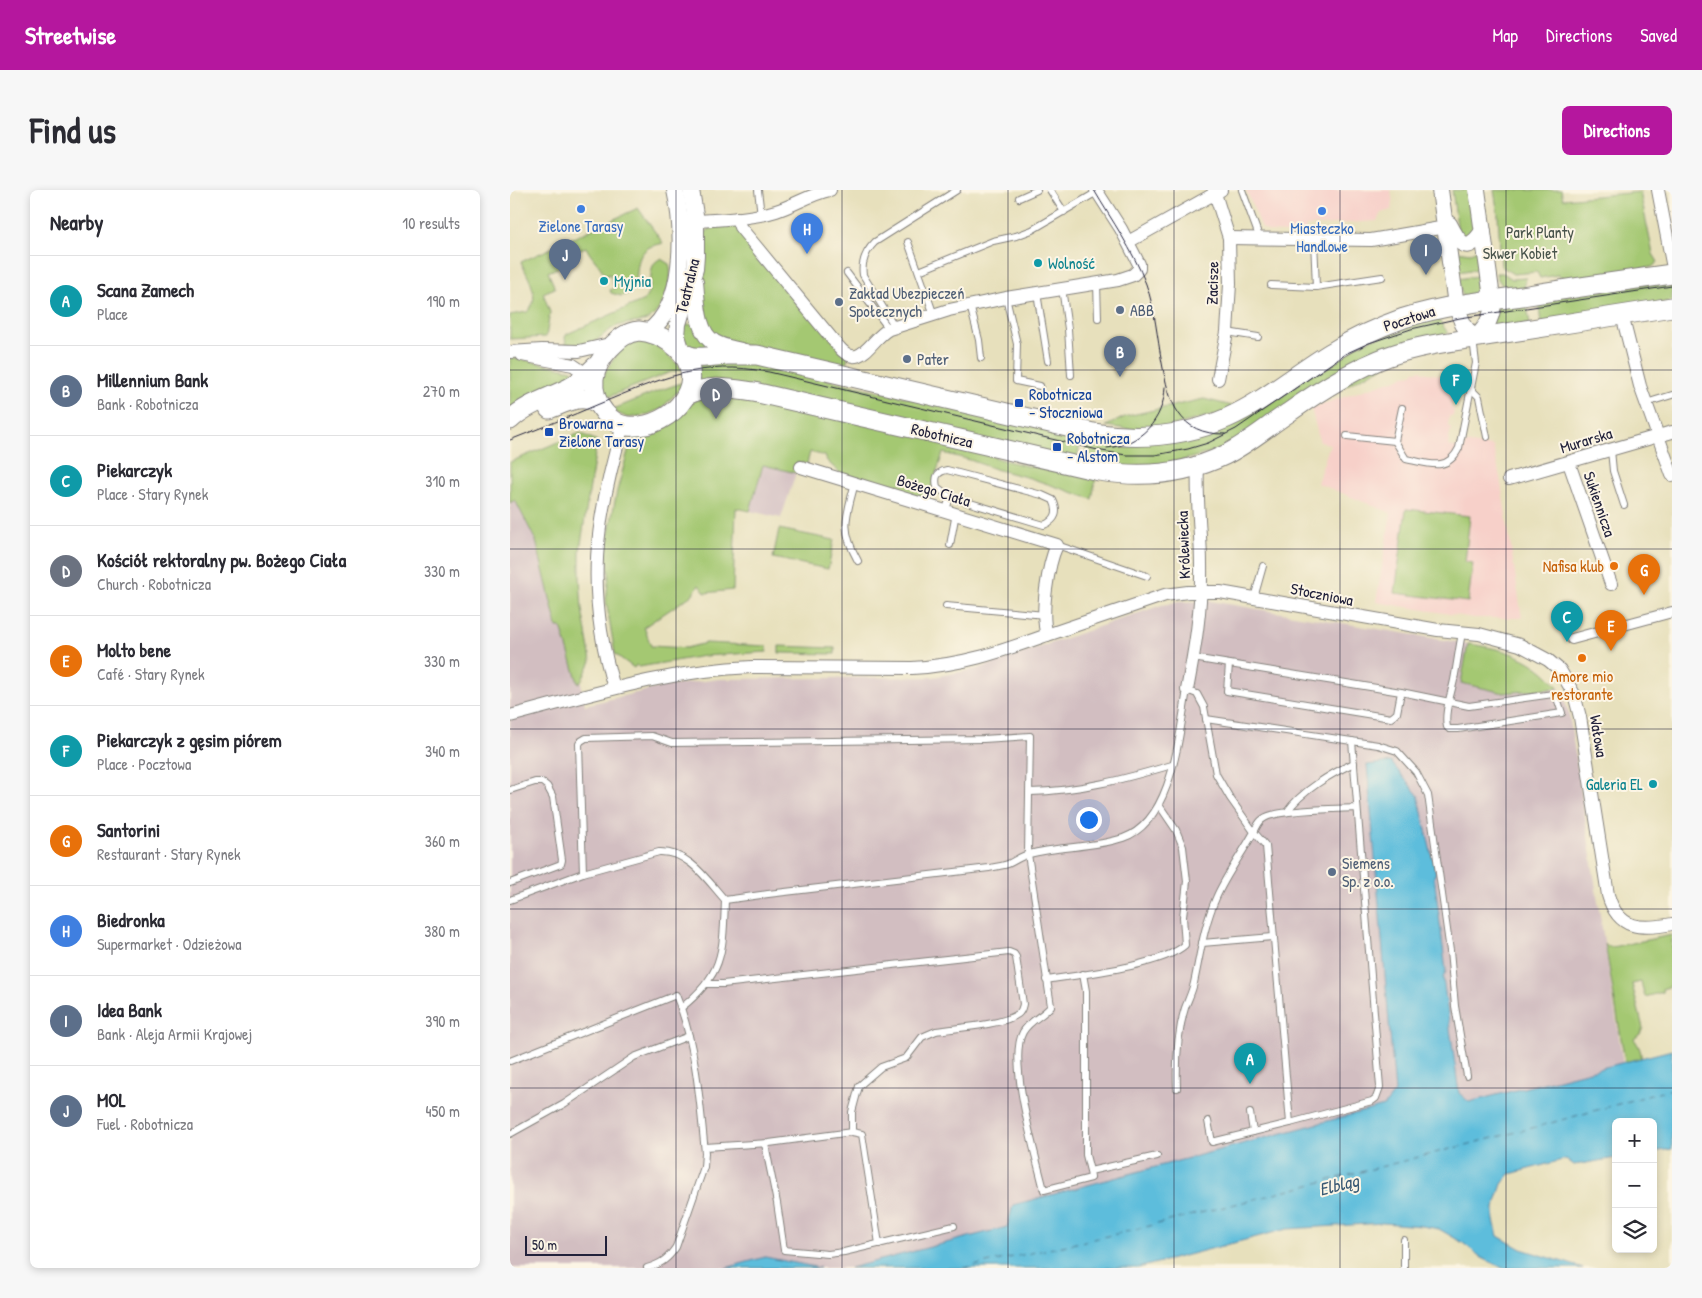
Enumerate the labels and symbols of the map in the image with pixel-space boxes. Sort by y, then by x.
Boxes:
marker: Zielone Tarasy [575,203,587,215]
marker: Miasteczko Handlowe [1316,205,1328,217]
pin: H [791,213,823,254]
place label: Zielone Tarasy [538,215,624,237]
place label: Miasteczko Handlowe [1290,217,1354,257]
park label: Park Planty [1506,221,1574,243]
pin: I [1410,234,1442,275]
pin: J [549,239,581,280]
park label: Skwer Kobiet [1483,242,1558,264]
place label: Wolność [1048,252,1095,274]
street label: Teatralna [670,256,704,316]
marker: Wolność [1032,257,1044,269]
street label: Zacisze [1201,260,1223,305]
place label: Myjnia [614,270,651,292]
marker: Myjnia [598,275,610,287]
place label: Zakład Ubezpieczeń Społecznych [849,282,964,322]
marker: Zakład Ubezpieczeń Społecznych [833,296,845,308]
place label: ABB [1130,299,1154,321]
street label: Pocztowa [1380,299,1438,337]
marker: ABB [1114,304,1126,316]
pin: B [1104,336,1136,377]
place label: Pater [917,348,949,370]
marker: Pater [901,353,913,365]
pin: F [1440,364,1472,405]
pin: D [700,378,732,419]
place label: Robotnicza - Stoczniowa [1029,383,1102,423]
marker: Robotnicza - Stoczniowa [1013,397,1025,409]
place label: Browarna - Zielone Tarasy [559,412,644,452]
street label: Robotnicza [909,417,975,453]
street label: Murarska [1557,422,1615,458]
marker: Browarna - Zielone Tarasy [543,426,555,438]
place label: Robotnicza - Alstom [1067,427,1129,467]
marker: Robotnicza - Alstom [1051,441,1063,453]
street label: Bożego Ciała [894,468,974,512]
street label: Sukiennicza [1579,468,1621,540]
street label: Królewiecka [1171,511,1195,579]
pin: G [1628,554,1660,595]
place label: Nafisa klub [1543,555,1604,577]
marker: Nafisa klub [1608,560,1620,572]
street label: Stoczniowa [1289,577,1355,611]
pin: C [1551,601,1583,642]
pin: E [1595,610,1627,651]
marker: Amore mio restorante [1576,652,1588,664]
place label: Amore mio restorante [1551,665,1614,705]
street label: Wałowa [1585,713,1613,759]
place label: Galeria EL [1586,773,1643,795]
marker: Galeria EL [1647,778,1659,790]
your location [1076,807,1102,833]
place label: Siemens Sp. z o.o. [1342,852,1394,892]
marker: Siemens Sp. z o.o. [1326,866,1338,878]
pin: A [1234,1043,1266,1084]
water label: Elbląg [1316,1167,1362,1201]
scale bar [525,1233,608,1256]

